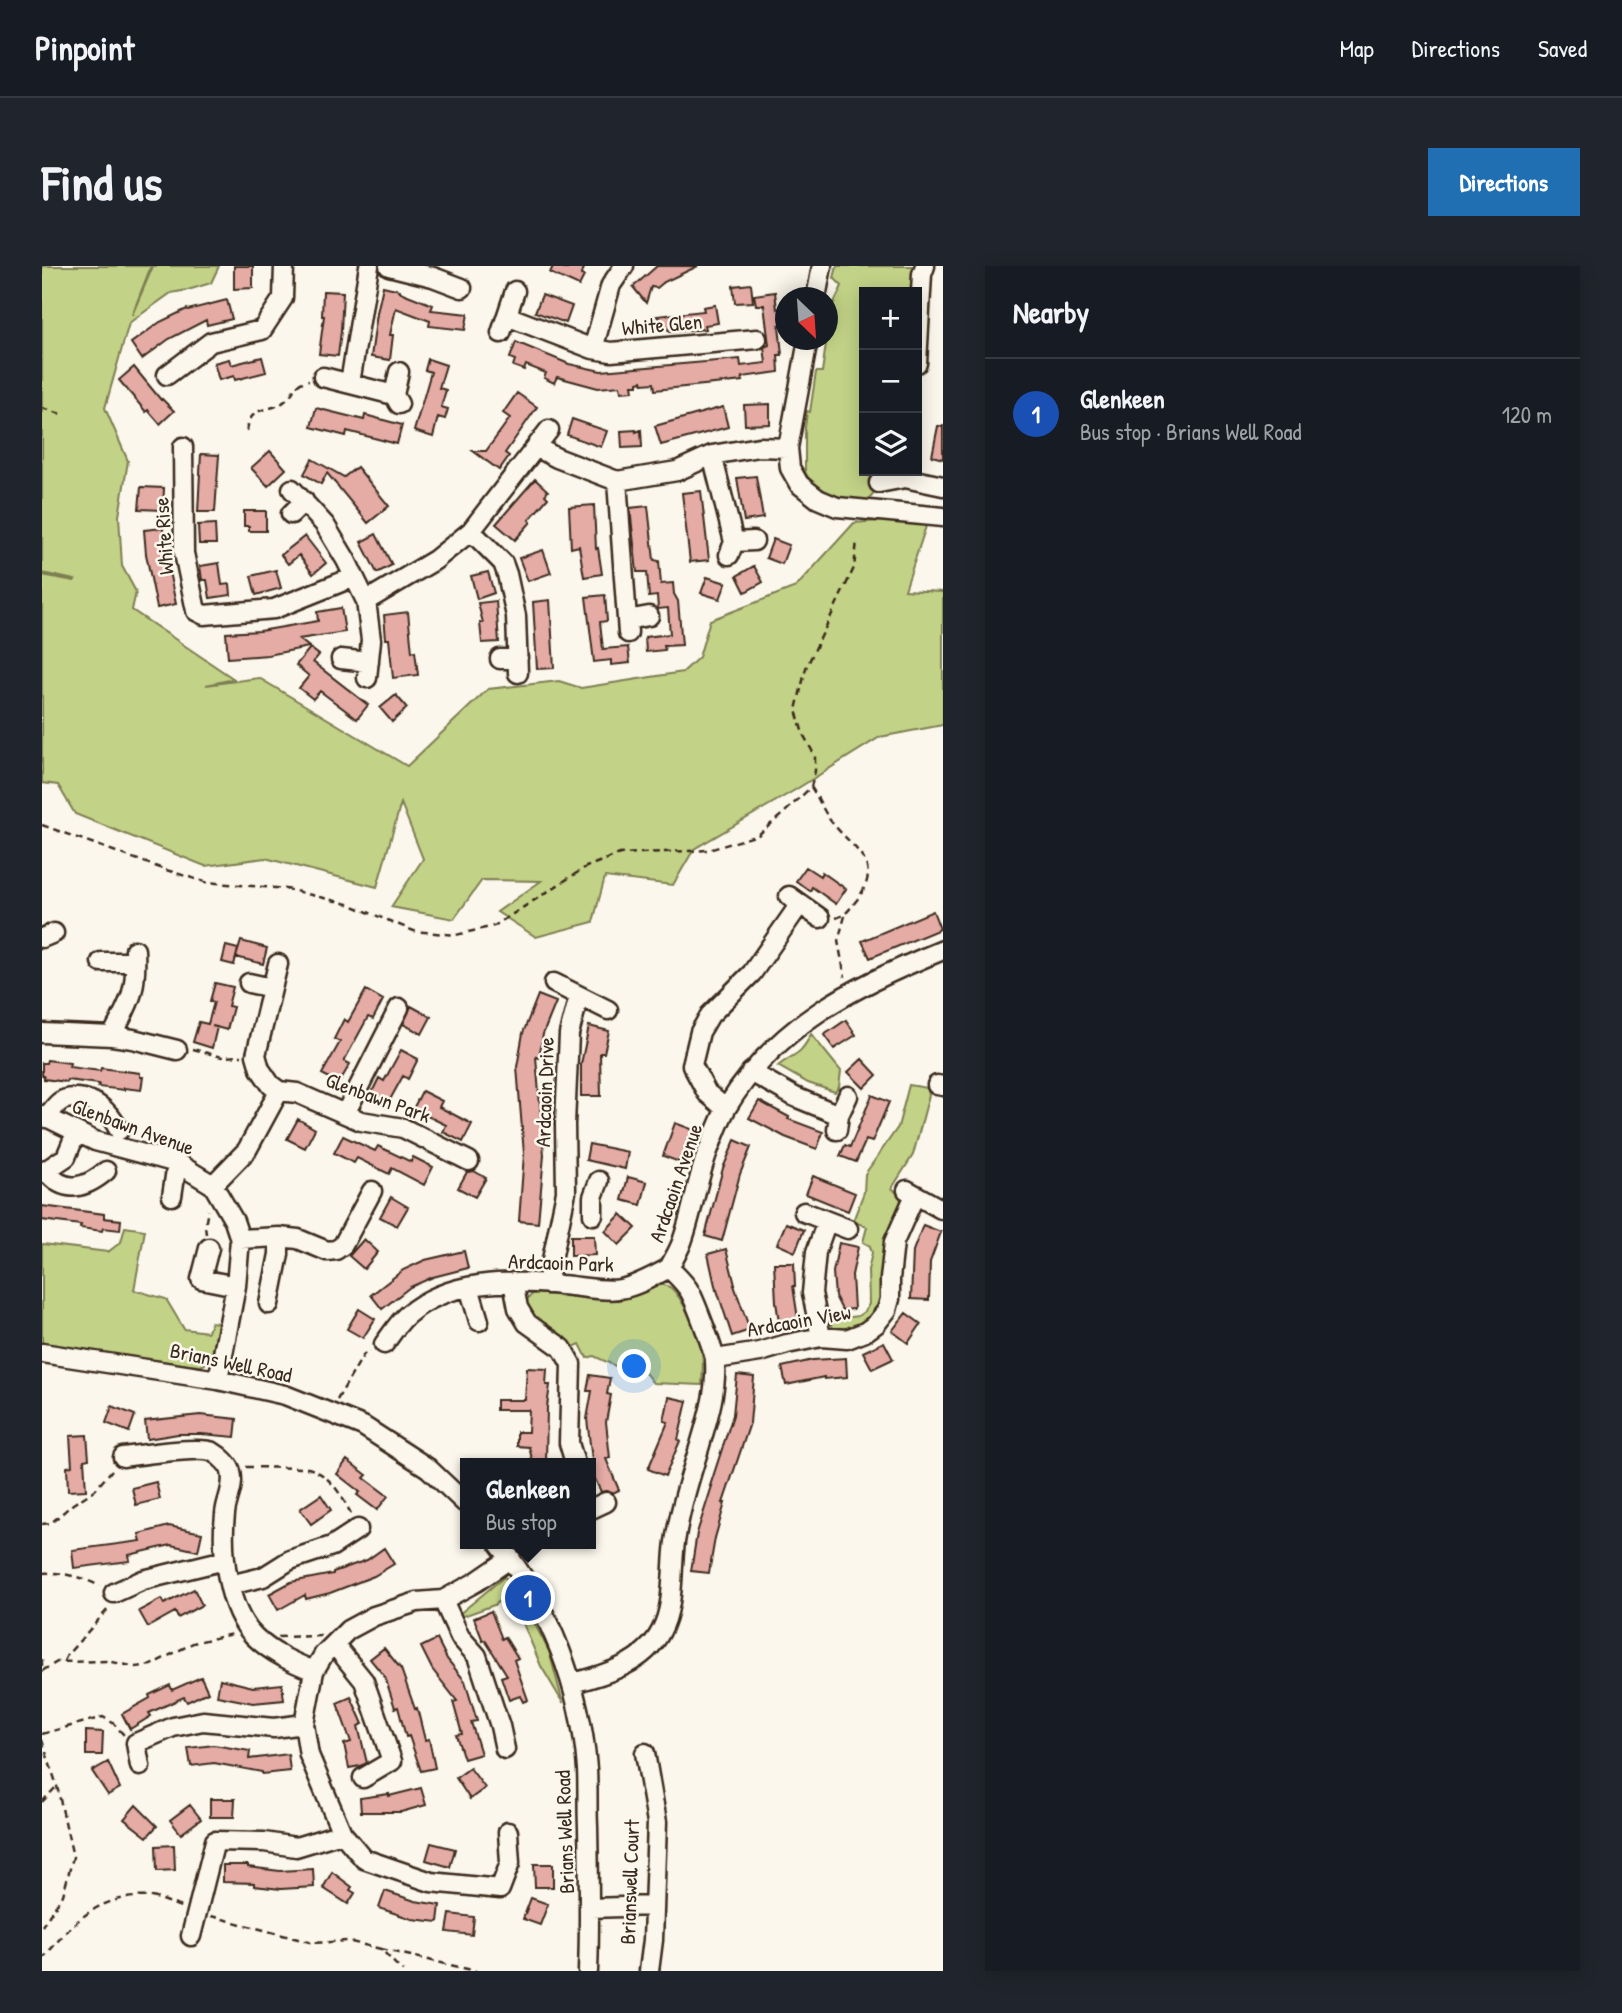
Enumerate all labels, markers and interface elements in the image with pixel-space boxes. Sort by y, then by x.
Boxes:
text: Pinpoint [35,26,134,70]
text: Map [1340,32,1374,64]
text: Directions [1412,32,1500,64]
text: Saved [1538,32,1587,64]
button: Directions [1428,148,1580,216]
text: Find us [42,149,162,215]
north arrow [775,287,838,350]
map controls [859,287,922,476]
button: + [859,287,922,350]
text: Nearby [1013,292,1089,332]
street label: White Glen [621,307,703,342]
button: − [859,350,922,413]
text: Glenkeen [1080,381,1165,416]
text: 1 [1032,399,1040,430]
text: 120 m [1502,399,1552,430]
button: layers [859,413,922,476]
text: Bus stop · Brians Well Road [1080,416,1302,447]
street label: White Rise [146,496,181,576]
street label: Ardcaoin Drive [528,1037,561,1147]
street label: Glenbawn Park [322,1065,435,1130]
street label: Glenbawn Avenue [68,1091,198,1162]
street label: Ardcaoin Avenue [642,1120,709,1246]
street label: Ardcaoin Park [508,1246,615,1279]
street label: Ardcaoin View [745,1297,853,1344]
street label: Brians Well Road [168,1335,295,1390]
your location [617,1349,651,1383]
popup [460,1458,596,1549]
text: Glenkeen [486,1471,570,1506]
text: Bus stop [486,1506,557,1537]
pin: 1 [505,1572,551,1624]
street label: Brians Well Road [548,1770,581,1894]
street label: Brianswell Court [613,1818,646,1945]

